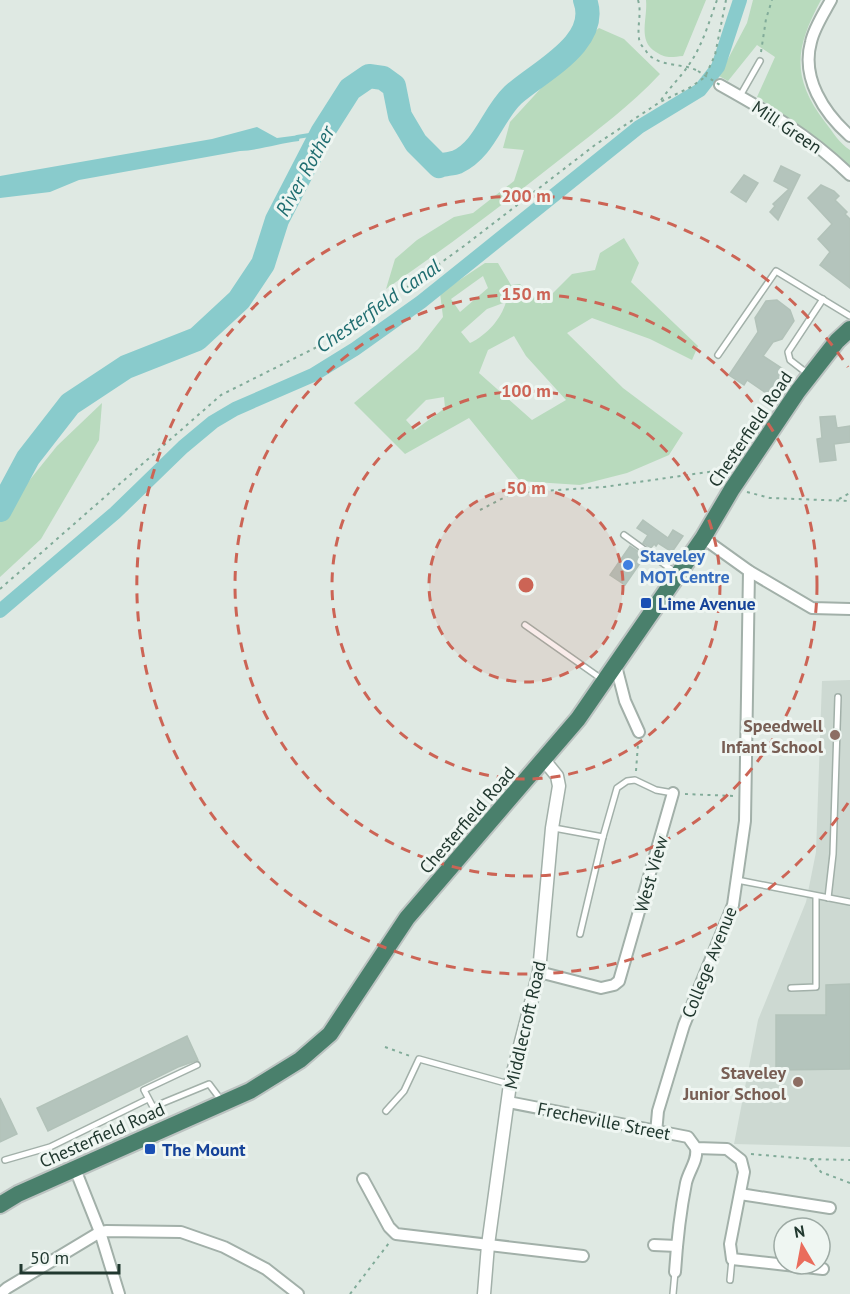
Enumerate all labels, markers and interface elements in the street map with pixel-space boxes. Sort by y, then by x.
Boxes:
street label: Mill Green [748,95,826,159]
water label: River Rother [270,120,341,221]
text: 200 m [501,184,551,207]
water label: Chesterfield Canal [311,253,446,359]
text: 150 m [501,282,551,305]
street label: Chesterfield Road [703,367,797,491]
text: 100 m [501,379,551,402]
text: 50 m [506,476,546,499]
place label: Staveley MOT Centre [640,544,730,588]
marker: Staveley MOT Centre [621,558,635,572]
centre of rings [516,575,536,595]
place label: Lime Avenue [658,592,756,615]
marker: Lime Avenue [639,596,653,610]
place label: Speedwell Infant School [721,714,824,758]
marker: Speedwell Infant School [828,728,842,742]
street label: Chesterfield Road [414,762,520,878]
street label: West View [629,832,673,915]
street label: College Avenue [676,903,742,1021]
street label: Middlecroft Road [499,959,551,1091]
place label: Staveley Junior School [682,1061,787,1105]
marker: Staveley Junior School [791,1075,805,1089]
street label: Chesterfield Road [36,1097,168,1173]
street label: Frecheville Street [536,1097,672,1145]
place label: The Mount [162,1138,246,1161]
marker: The Mount [143,1142,157,1156]
north arrow [772,1216,832,1276]
text: N [792,1220,806,1242]
scale bar [21,1237,118,1275]
text: 50 m [30,1246,69,1269]

